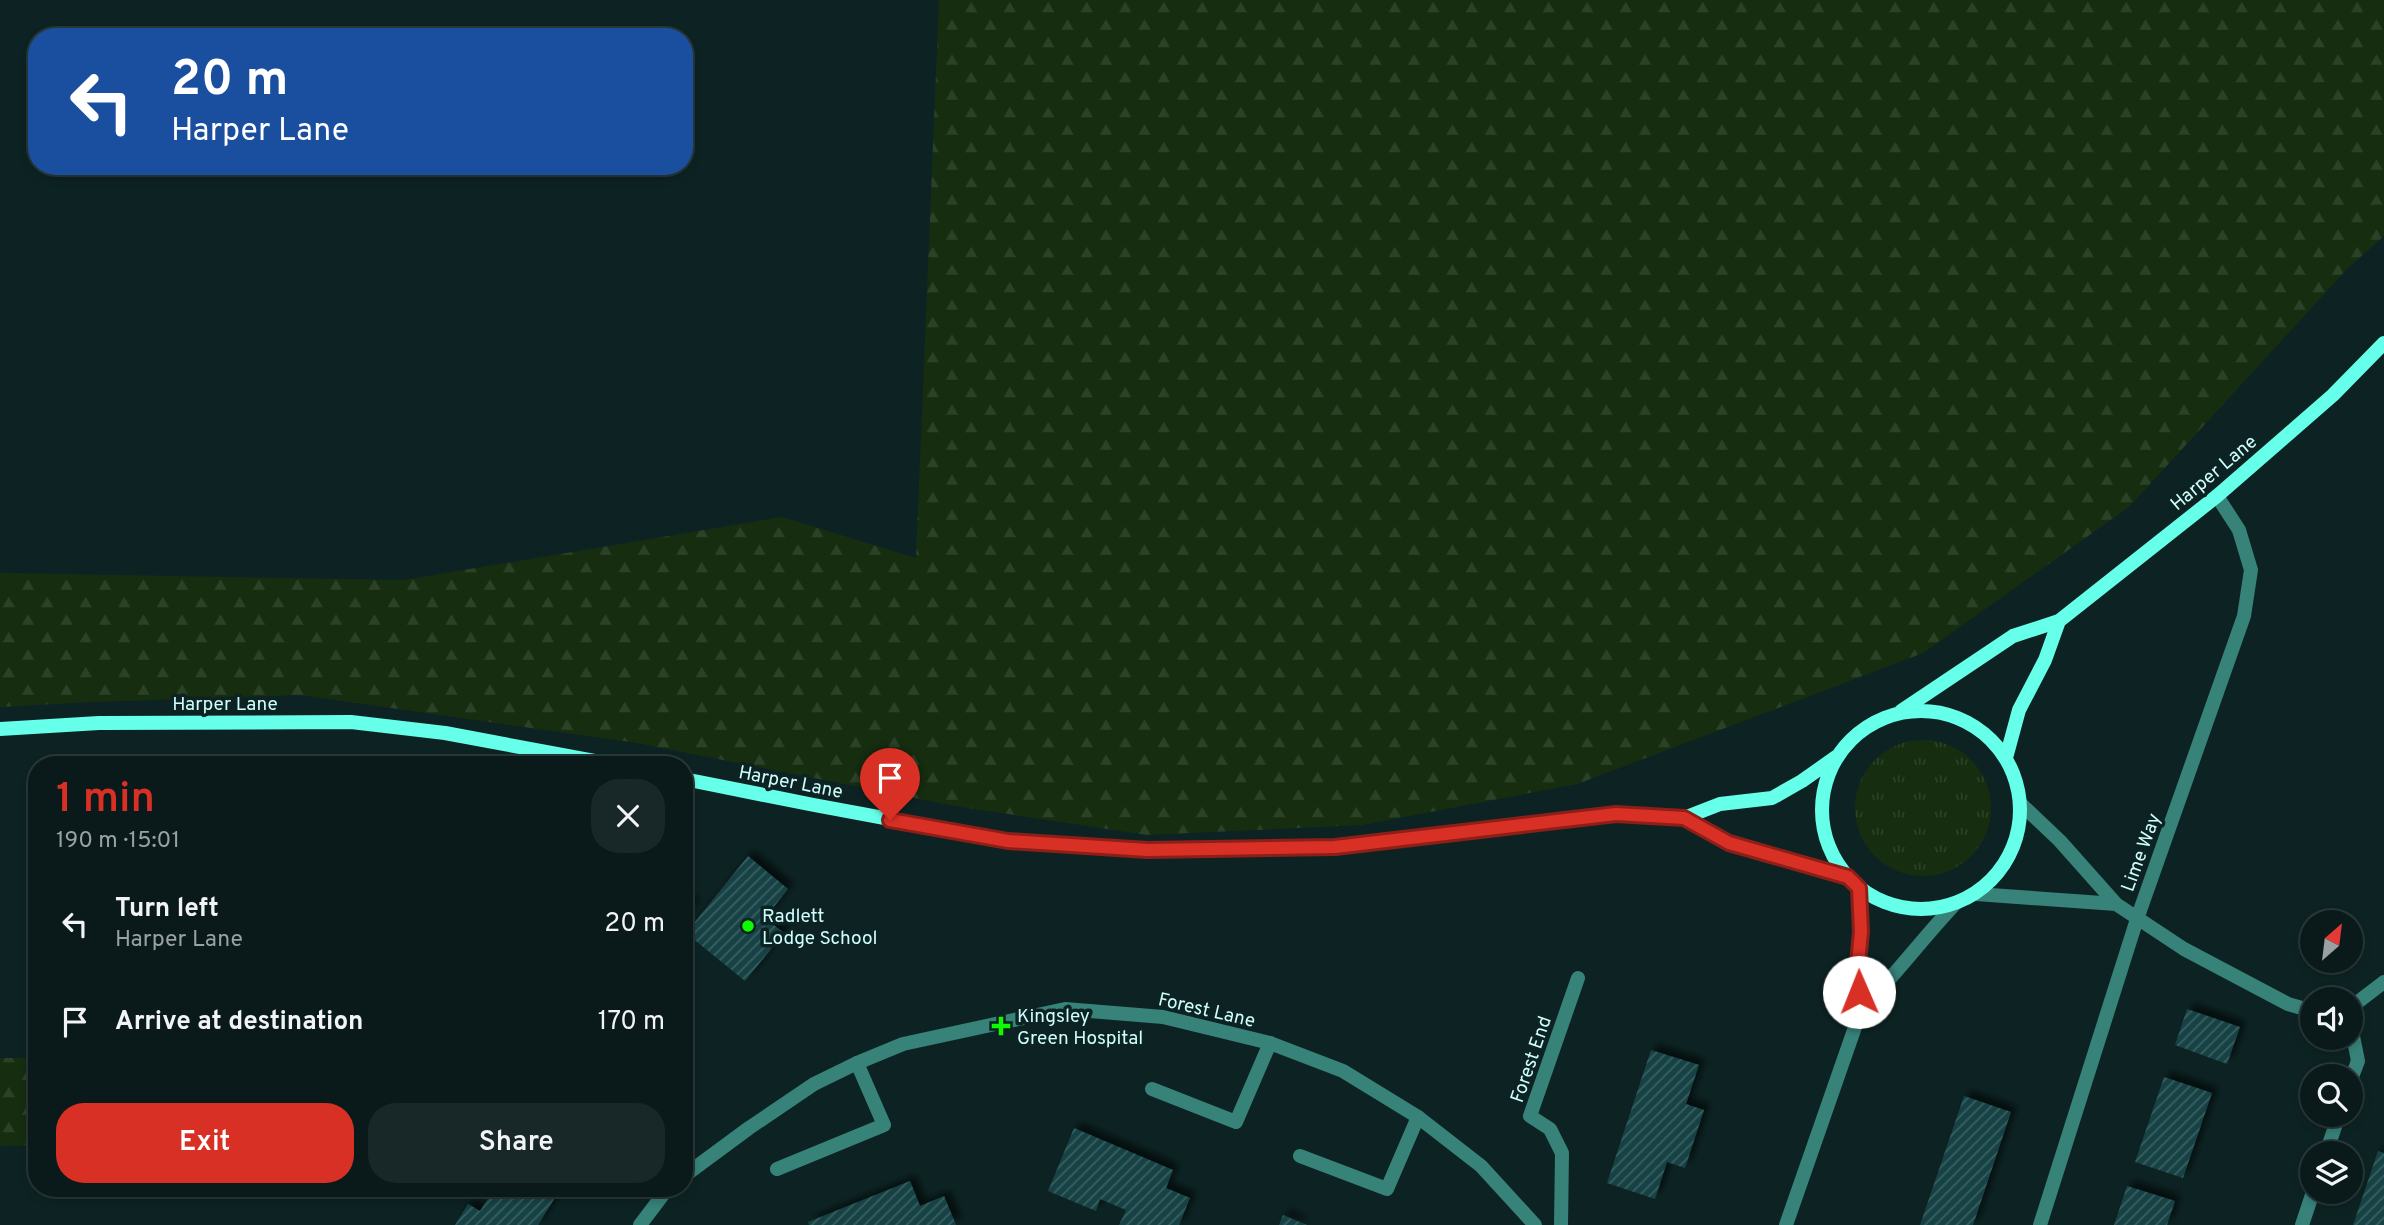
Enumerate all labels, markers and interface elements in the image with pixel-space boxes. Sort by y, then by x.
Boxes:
text: 20 m [171,51,288,113]
icon: left [56,56,147,147]
text: Harper Lane [171,112,349,152]
street label: Harper Lane [2166,430,2262,517]
street label: Harper Lane [172,693,278,717]
pin [860,748,920,820]
icon: arrive [871,759,909,797]
street label: Harper Lane [736,761,845,805]
text: 1 min [56,774,155,827]
button: close [591,779,665,853]
street label: Lime Way [2117,810,2167,895]
text: 190 m · 15:01 [56,827,180,856]
text: Turn left [115,893,219,926]
icon: left [56,905,94,943]
place label: Radlett Lodge School [762,905,878,951]
text: 20 m [604,908,665,941]
north arrow [2300,910,2362,973]
map controls [2300,910,2363,1204]
marker: Radlett Lodge School [740,918,756,934]
text: Harper Lane [115,926,243,955]
position arrow [1822,955,1896,1029]
button: sound [2300,987,2363,1050]
street label: Forest Lane [1156,988,1258,1034]
icon: arrive [56,1003,94,1041]
place label: Kingsley Green Hospital [1017,1005,1143,1051]
text: Arrive at destination [115,1006,363,1039]
text: 170 m [598,1006,665,1039]
street label: Forest End [1506,1013,1558,1106]
marker: Kingsley Green Hospital [991,1016,1011,1036]
button: search [2300,1064,2363,1127]
button: Exit [56,1103,354,1183]
button: Share [368,1103,665,1183]
button: layers [2300,1141,2363,1204]

